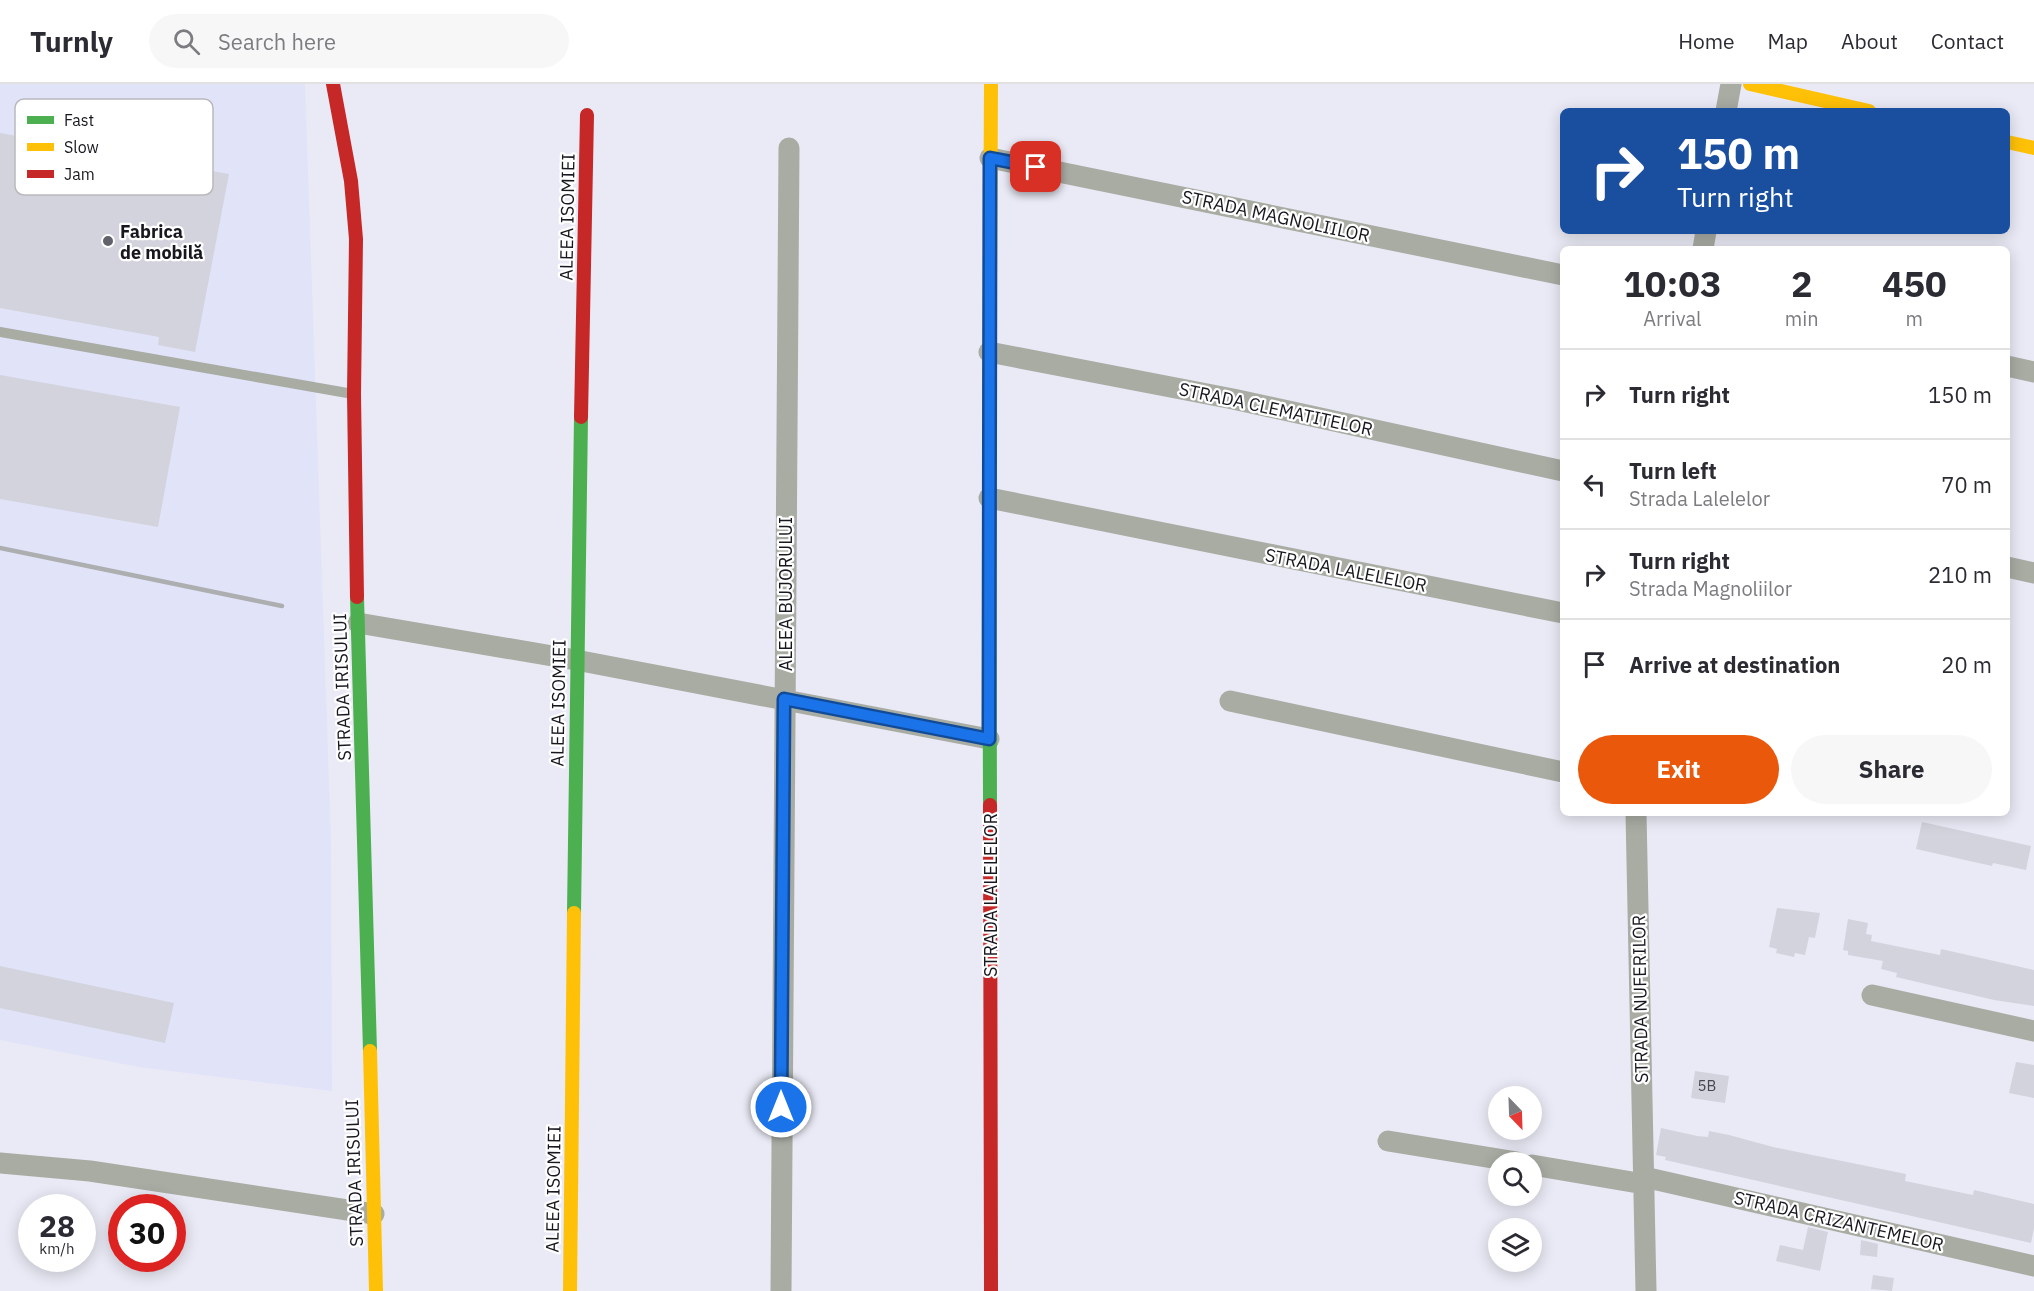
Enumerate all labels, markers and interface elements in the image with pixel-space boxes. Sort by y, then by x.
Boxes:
search box [149,14,569,68]
text: Turnly [30,23,113,60]
icon: search [170,25,203,58]
text: Search here [218,27,336,56]
text: Home [1678,27,1735,55]
text: Map [1768,27,1808,55]
text: About [1841,27,1898,55]
text: Contact [1931,27,2004,55]
legend [15,99,213,195]
text: Fast [64,110,94,130]
text: 150 m [1677,126,1800,181]
icon: right [1578,132,1656,210]
text: Slow [64,137,99,157]
pin [1010,141,1061,192]
icon: arrive [1019,150,1052,183]
street label: ALEEA ISOMIEI [554,153,580,281]
text: Jam [64,164,95,184]
text: Turn right [1677,179,1794,214]
street label: STRADA MAGNOLIILOR [1180,185,1372,247]
place label: Fabrica de mobilă [120,220,203,264]
marker: Fabrica de mobilă [101,234,115,248]
text: 10:03 [1623,260,1722,307]
text: 2 [1791,260,1813,307]
text: 450 [1882,260,1947,307]
text: Arrival [1643,305,1702,332]
text: min [1785,305,1819,332]
text: m [1906,305,1923,332]
street label: STRADA CLEMATITELOR [1177,377,1375,441]
icon: right [1578,378,1611,411]
text: Turn right [1629,380,1730,409]
text: 150 m [1928,380,1992,409]
text: Turn left [1629,456,1717,485]
icon: left [1578,468,1611,501]
text: 70 m [1941,470,1992,499]
text: Strada Lalelelor [1629,485,1770,512]
street label: ALEEA BUJORULUI [774,517,797,671]
street label: STRADA LALELELOR [1263,543,1429,597]
text: Turn right [1629,546,1730,575]
icon: right [1578,558,1611,591]
text: 210 m [1928,560,1992,589]
text: Strada Magnoliilor [1629,575,1792,602]
street label: STRADA IRISULUI [328,613,356,761]
street label: ALEEA ISOMIEI [545,639,571,767]
icon: arrive [1578,648,1611,681]
text: Arrive at destination [1629,650,1840,679]
text: 20 m [1941,650,1992,679]
button: Exit [1578,735,1779,804]
button: Share [1791,735,1992,804]
street label: STRADA LALELELOR [979,813,1002,977]
street label: STRADA NUFERILOR [1627,915,1653,1083]
position arrow [749,1075,813,1139]
house number: 5B [1698,1076,1716,1095]
north arrow [1488,1086,1542,1140]
map controls [1488,1086,1542,1272]
street label: STRADA IRISULUI [340,1099,368,1247]
street label: ALEEA ISOMIEI [540,1125,566,1253]
button: search [1488,1152,1542,1206]
street label: STRADA CRIZANTEMELOR [1732,1186,1946,1256]
speed limit sign: 30 [108,1194,186,1272]
text: 28 [39,1206,75,1245]
button: layers [1488,1218,1542,1272]
text: km/h [39,1239,75,1258]

